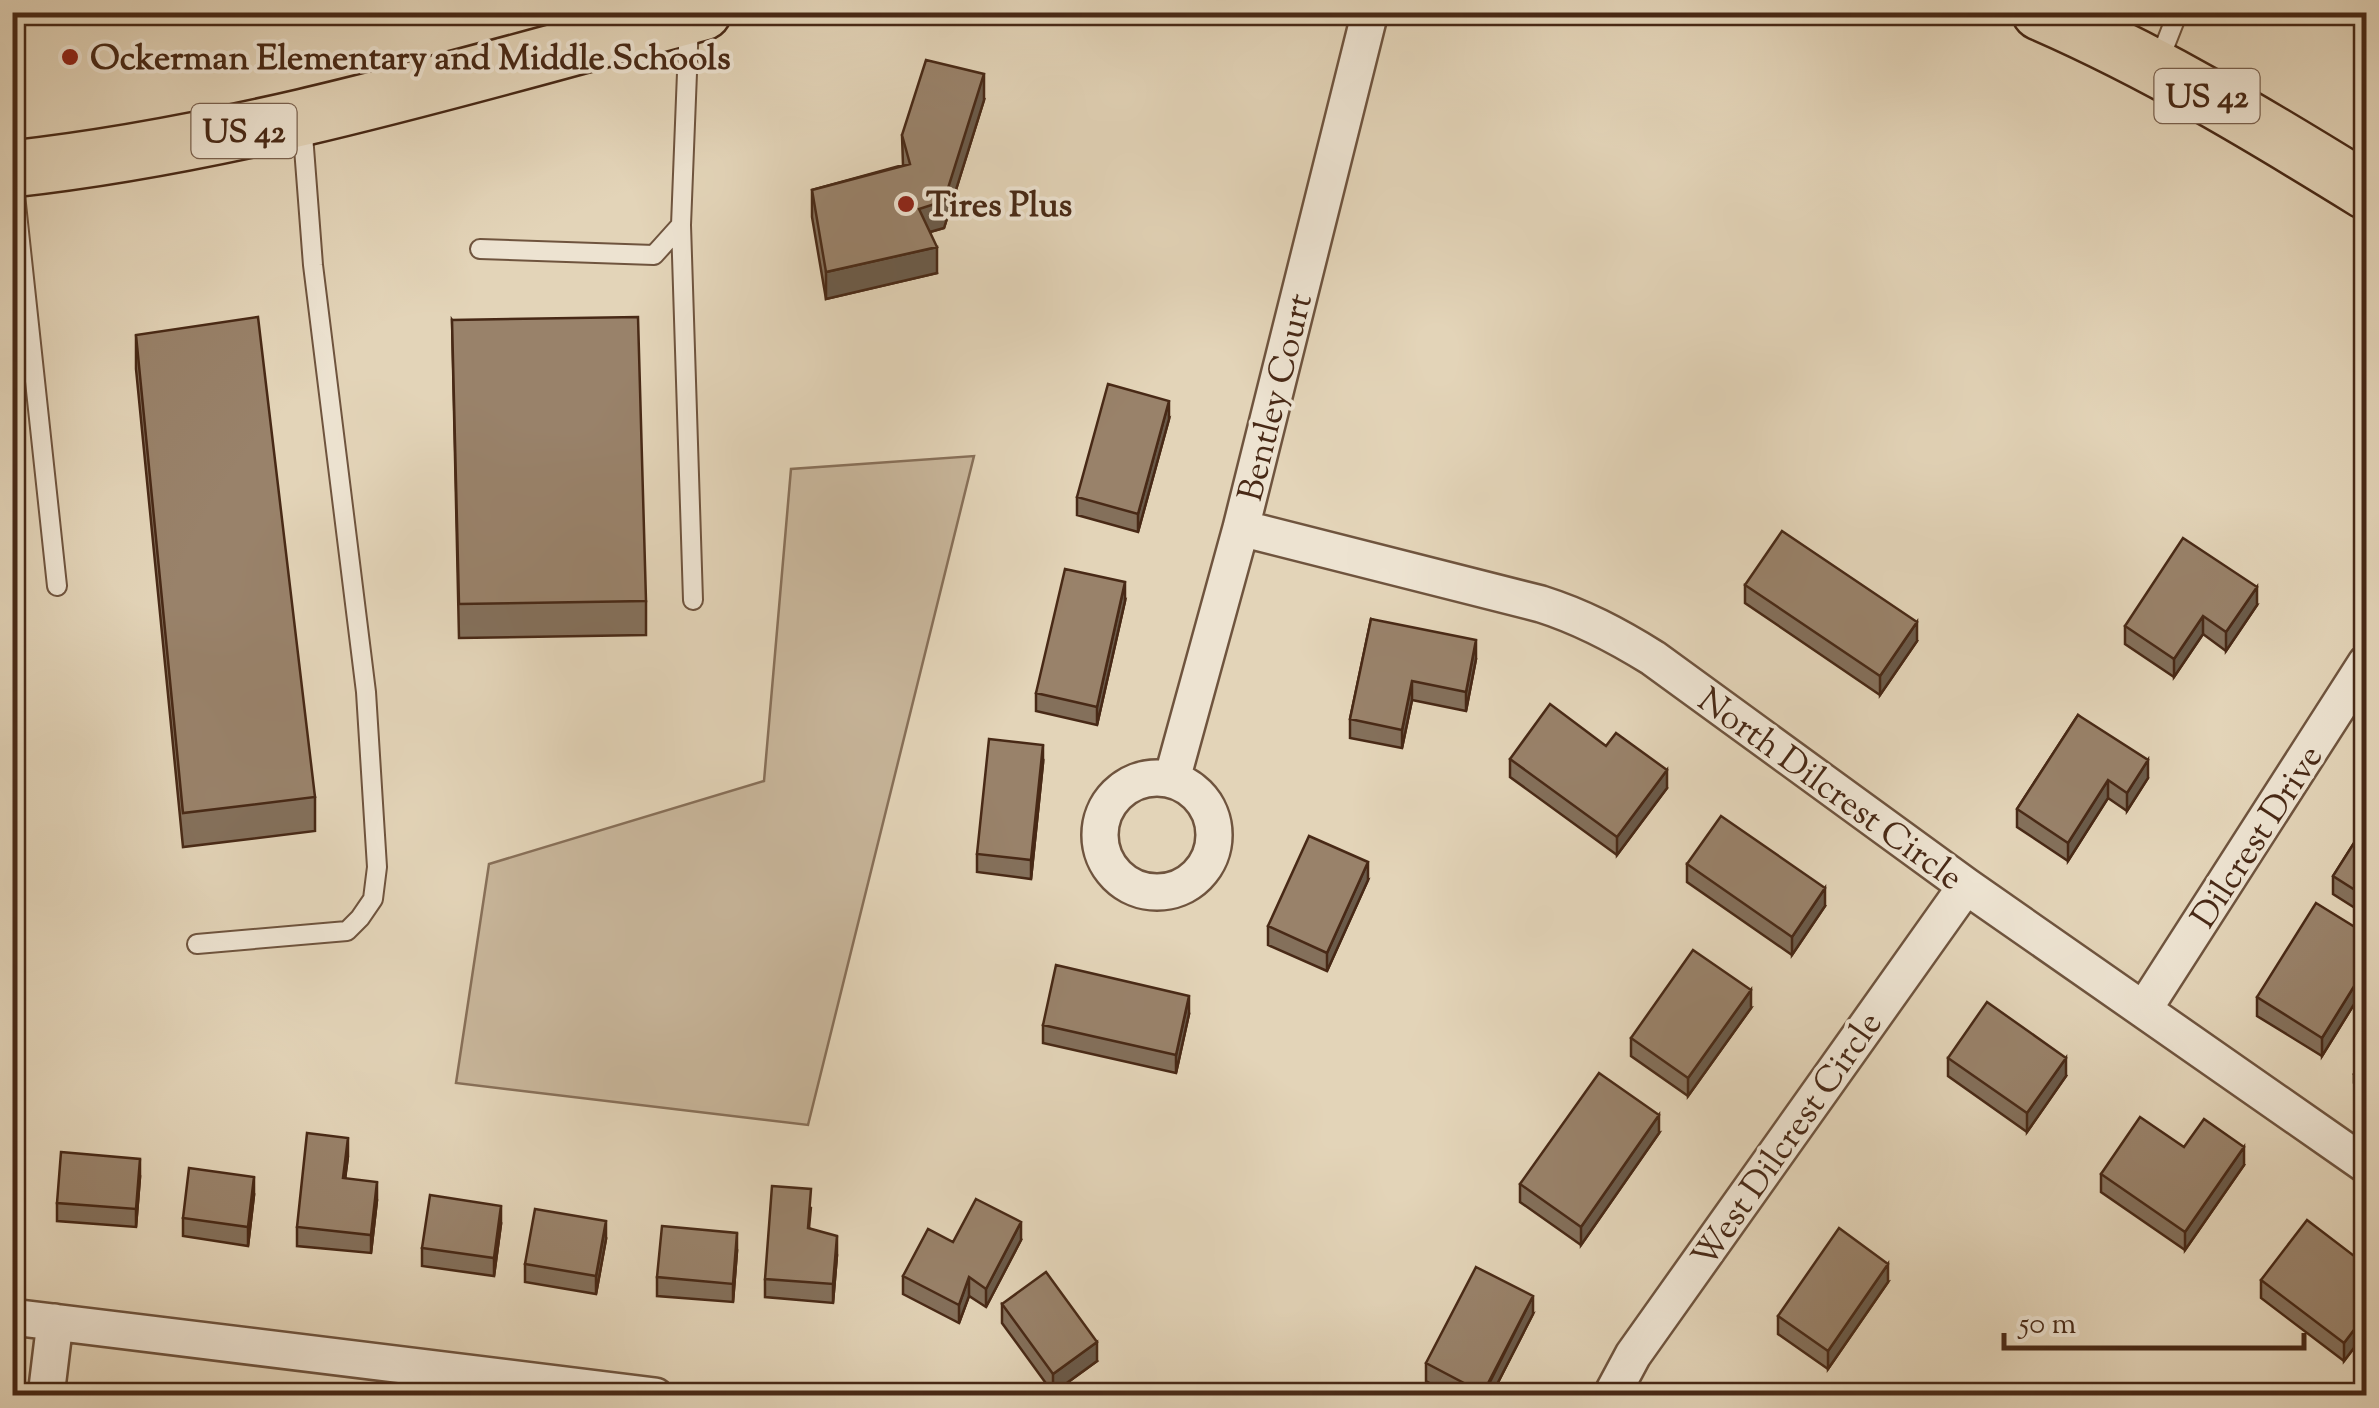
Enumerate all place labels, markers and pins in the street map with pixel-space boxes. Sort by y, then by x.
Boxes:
place label: Ockerman Elementary and Middle Schools [90,35,731,86]
marker: Ockerman Elementary and Middle Schools [59,46,81,68]
place label: Tires Plus [926,182,1072,233]
marker: Tires Plus [895,193,917,215]

